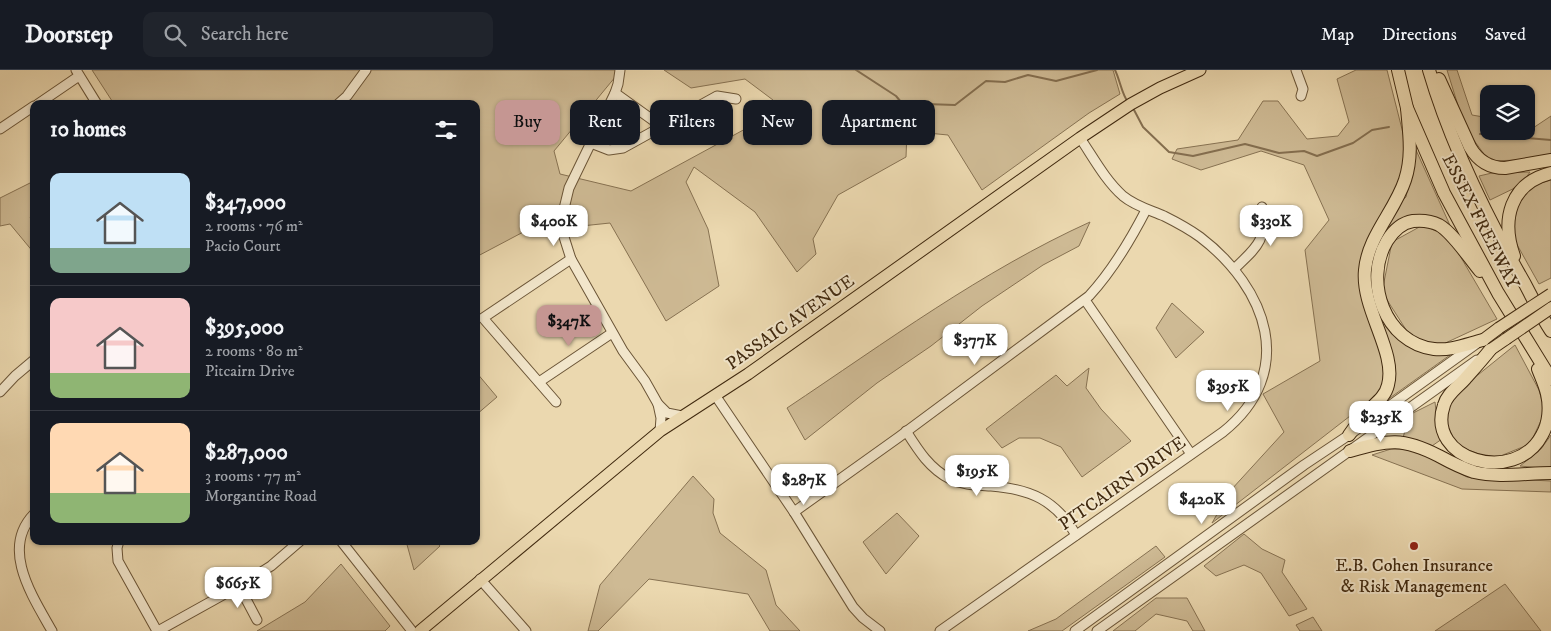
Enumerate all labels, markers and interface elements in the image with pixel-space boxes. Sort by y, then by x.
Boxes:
search box [143,12,493,57]
text: Doorstep [25,20,113,50]
icon: search [161,21,189,49]
text: Search here [201,23,289,46]
text: Map [1321,24,1354,46]
text: Directions [1382,24,1457,46]
text: Saved [1485,24,1526,46]
map controls [1480,85,1535,140]
button: layers [1480,85,1535,140]
chip: Buy [495,100,560,145]
chip: Rent [570,100,640,145]
chip: Filters [650,100,733,145]
chip: New [743,100,812,145]
chip: Apartment [822,100,935,145]
icon: filters [432,116,460,144]
text: 10 homes [50,117,126,143]
street label: ESSEX FREEWAY [1437,150,1524,293]
text: $347,000 [205,190,286,216]
icon: home [90,193,150,253]
pin: $400K [519,204,589,247]
pin: $330K [1236,204,1306,247]
text: $400K [531,211,577,231]
text: $330K [1251,211,1291,231]
text: 2 rooms · 76 m² [205,216,303,236]
text: Pacio Court [205,236,281,256]
street label: PASSAIC AVENUE [722,270,859,375]
pin: $347K [534,304,604,347]
text: $347K [547,311,591,331]
text: $395,000 [205,315,284,341]
icon: home [90,318,150,378]
pin: $377K [940,324,1010,366]
text: $377K [954,330,996,350]
text: 2 rooms · 80 m² [205,341,303,361]
text: Pitcairn Drive [205,361,295,381]
pin: $395K [1193,370,1263,412]
text: $395K [1207,376,1249,396]
pin: $235K [1346,400,1416,443]
text: $235K [1360,407,1402,427]
street label: PITCAIRN DRIVE [1055,432,1190,536]
text: $287,000 [205,440,288,466]
icon: home [90,443,150,503]
pin: $195K [942,454,1012,497]
text: $195K [956,461,998,481]
pin: $287K [769,464,839,506]
text: 3 rooms · 77 m² [205,466,301,486]
text: $287K [782,470,826,490]
pin: $420K [1167,482,1237,525]
text: Morgantine Road [205,486,317,506]
text: $420K [1179,489,1225,509]
marker: E.B. Cohen Insurance & Risk Management [1408,540,1420,552]
place label: E.B. Cohen Insurance & Risk Management [1335,555,1493,598]
pin: $665K [203,566,273,609]
text: $665K [216,573,260,593]

